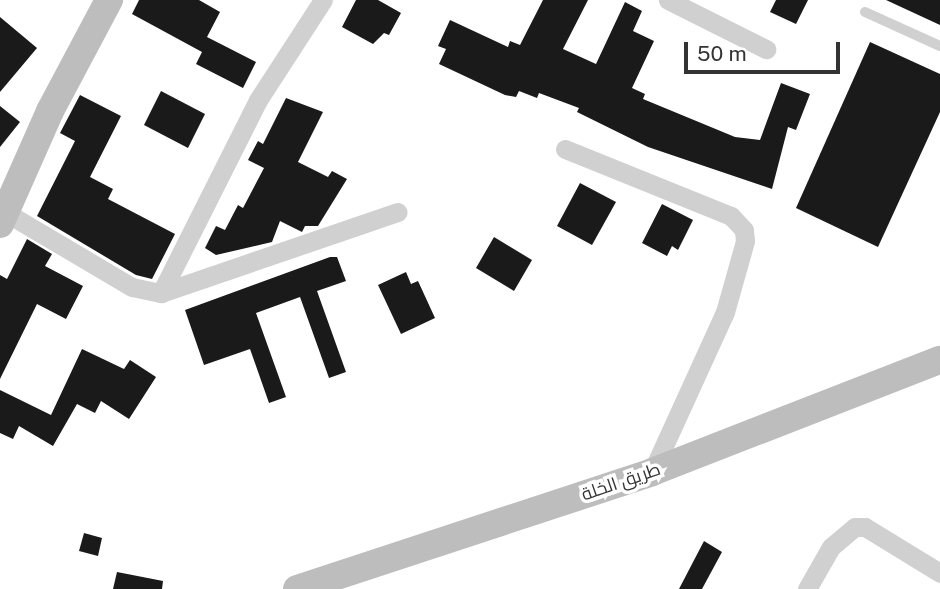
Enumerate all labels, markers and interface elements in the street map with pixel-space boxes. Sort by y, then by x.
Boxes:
scale bar [688,28,844,72]
text: 50 m [697,41,747,66]
street label: طريق الخلة [579,458,663,506]

